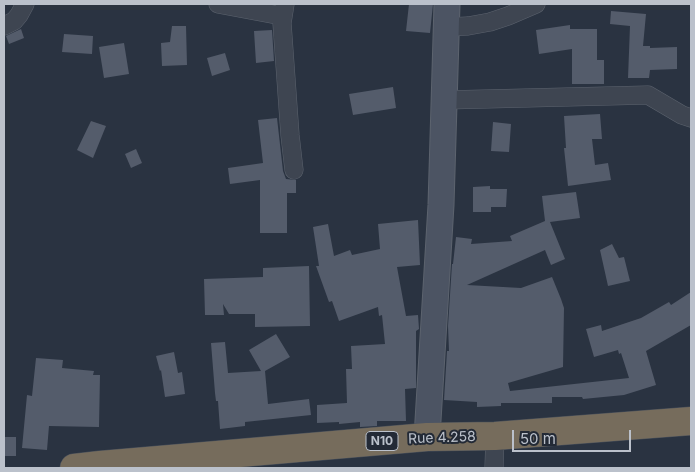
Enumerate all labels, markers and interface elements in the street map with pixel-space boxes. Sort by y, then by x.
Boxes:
scale bar [515,420,634,452]
street label: Rue 4.258 [408,428,476,448]
text: 50 m [520,429,556,448]
road number: N10 [366,432,398,451]

